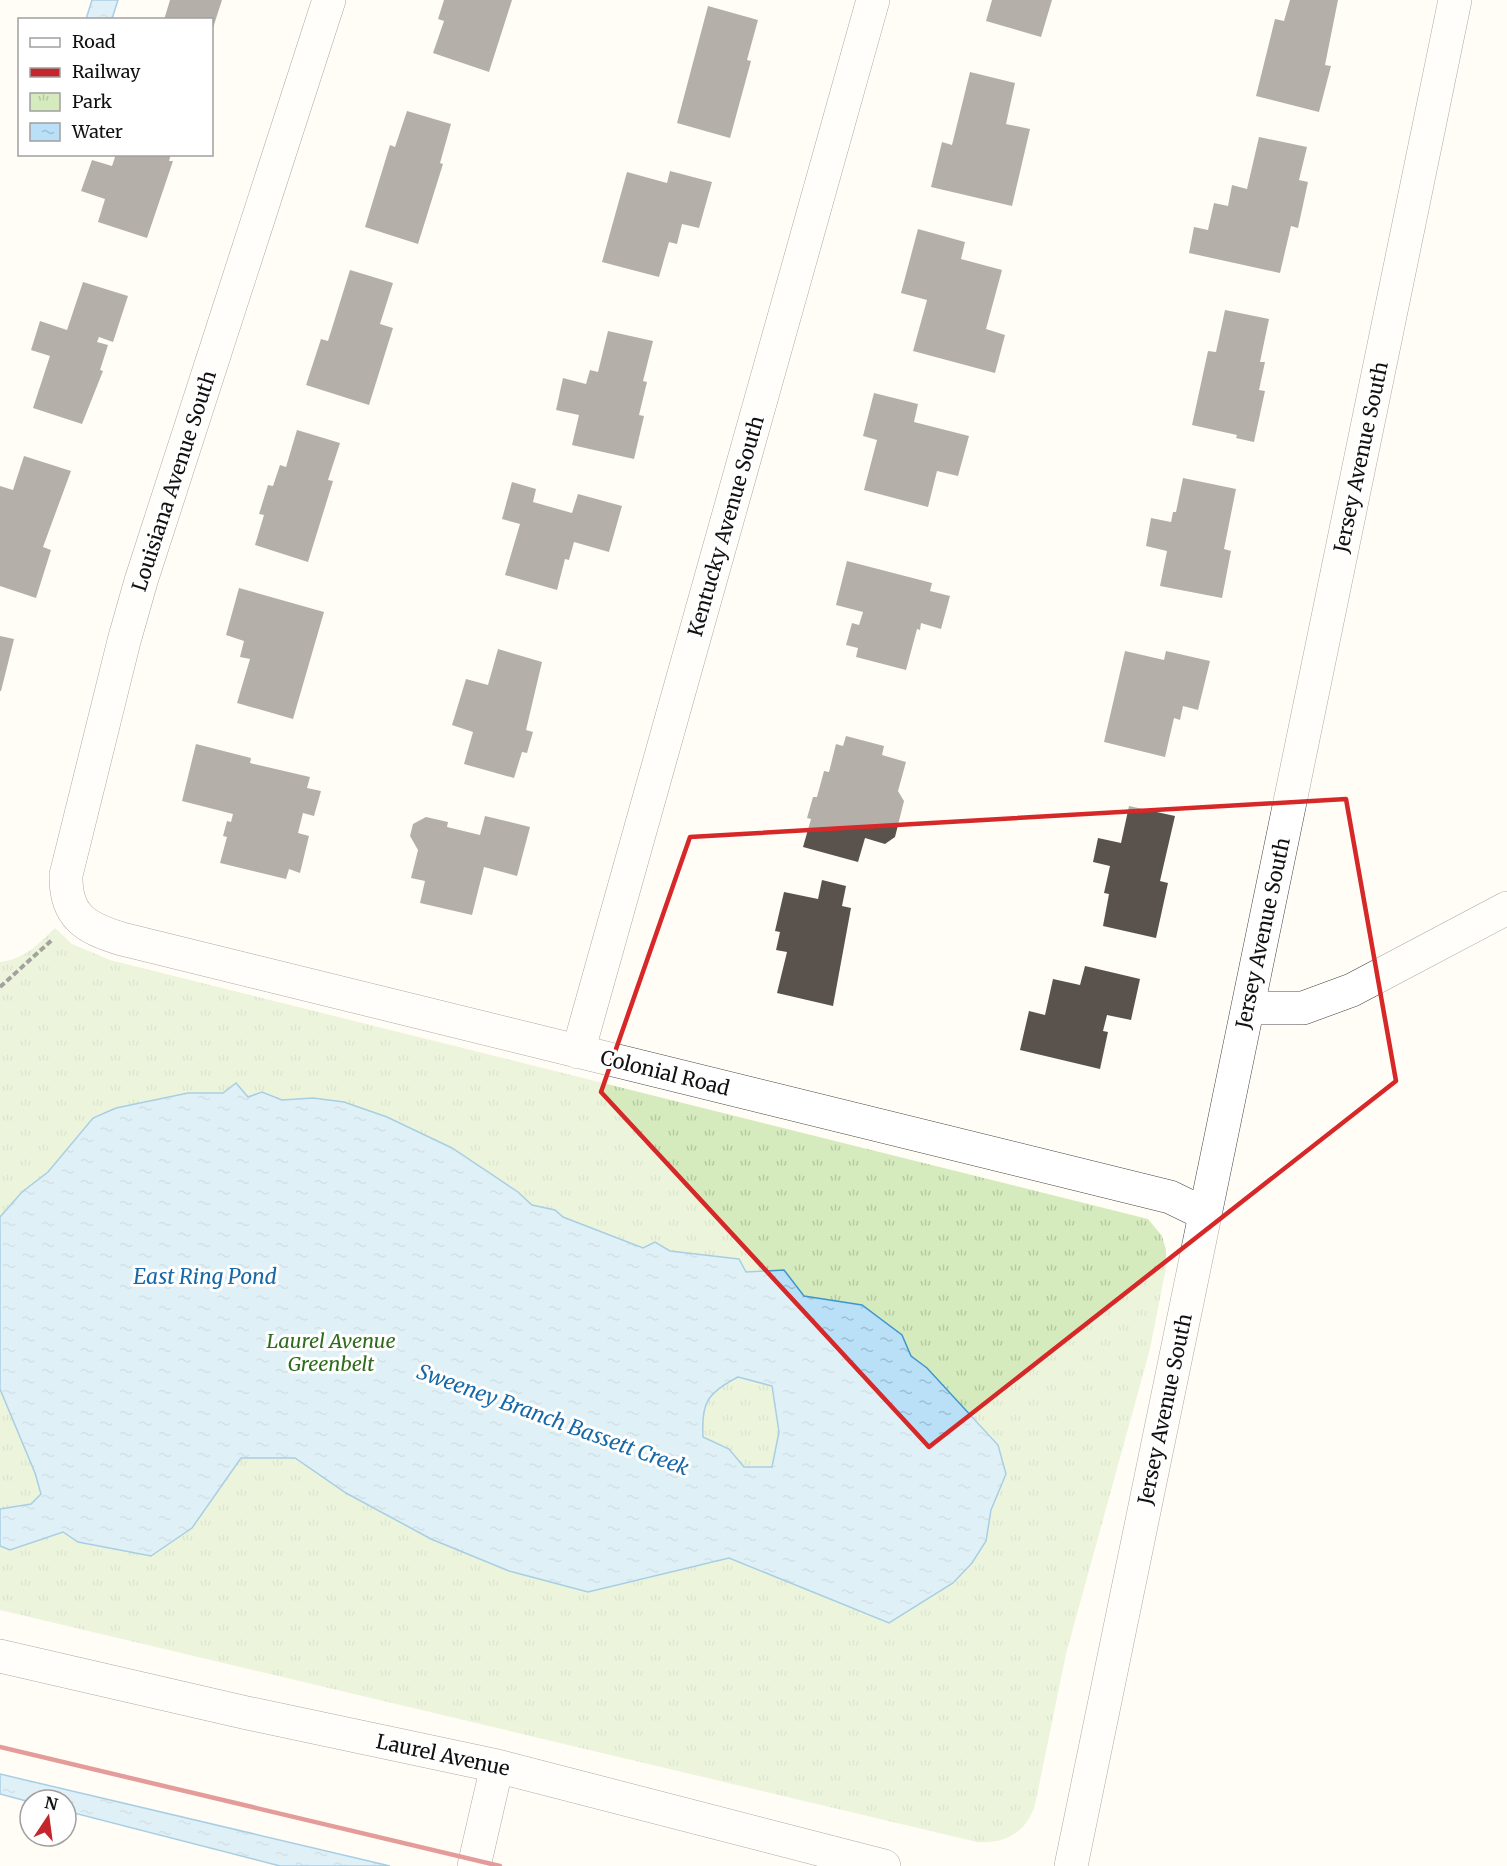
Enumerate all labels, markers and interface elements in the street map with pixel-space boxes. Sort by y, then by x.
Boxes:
legend [18,18,213,156]
text: Road [72,30,116,53]
text: Railway [72,60,141,83]
text: Park [72,90,113,113]
text: Water [71,120,123,143]
street label: Jersey Avenue South [1328,359,1393,556]
street label: Louisiana Avenue South [126,367,221,594]
street label: Kentucky Avenue South [682,413,769,639]
street label: Jersey Avenue South [1230,835,1295,1032]
street label: Colonial Road [598,1044,732,1101]
water label: East Ring Pond [133,1263,277,1290]
street label: Jersey Avenue South [1132,1311,1197,1508]
park label: Laurel Avenue Greenbelt [266,1328,396,1376]
water label: Sweeney Branch Bassett Creek [414,1358,693,1482]
street label: Laurel Avenue [374,1728,512,1781]
north arrow [18,1788,78,1848]
text: N [43,1792,60,1815]

